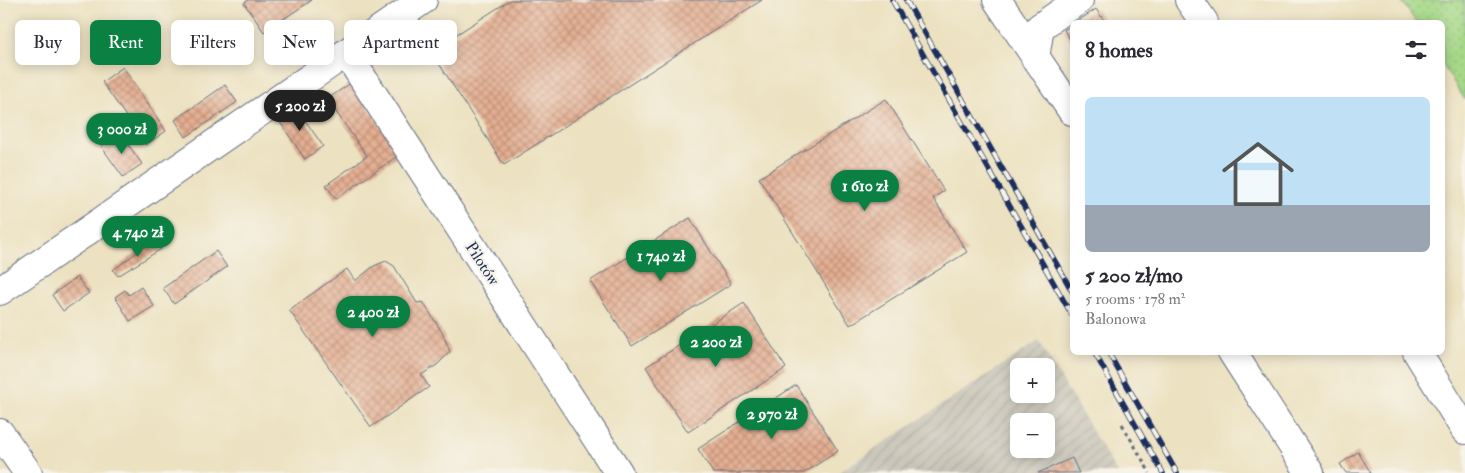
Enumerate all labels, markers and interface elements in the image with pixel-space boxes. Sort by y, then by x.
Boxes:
chip: Buy [15,20,80,65]
chip: Rent [90,20,161,65]
chip: Filters [171,20,254,65]
chip: New [264,20,334,65]
chip: Apartment [344,20,457,65]
icon: filters [1402,36,1430,64]
text: 8 homes [1085,37,1153,64]
pin: 5 200 zł [248,90,352,132]
text: 5 200 zł [275,96,325,116]
pin: 3 000 zł [70,112,174,155]
text: 3 000 zł [97,119,147,139]
icon: home [1213,129,1303,219]
pin: 1 610 zł [813,170,917,212]
text: 1 610 zł [842,176,888,196]
pin: 4 740 zł [86,216,190,258]
text: 4 740 zł [113,222,163,242]
street label: Pilotów [461,238,504,290]
pin: 1 740 zł [609,240,713,282]
text: 1 740 zł [637,246,685,266]
text: 5 200 zł/mo [1085,262,1183,289]
text: 5 rooms · 178 m² [1085,289,1185,309]
pin: 2 400 zł [321,296,425,338]
text: 2 400 zł [347,302,399,322]
text: Balonowa [1085,309,1146,329]
pin: 2 200 zł [664,326,768,368]
text: 2 200 zł [690,332,742,352]
map controls [1010,358,1055,458]
button: + [1010,358,1055,403]
pin: 2 970 zł [720,398,824,440]
text: 2 970 zł [747,404,797,424]
button: − [1010,413,1055,458]

